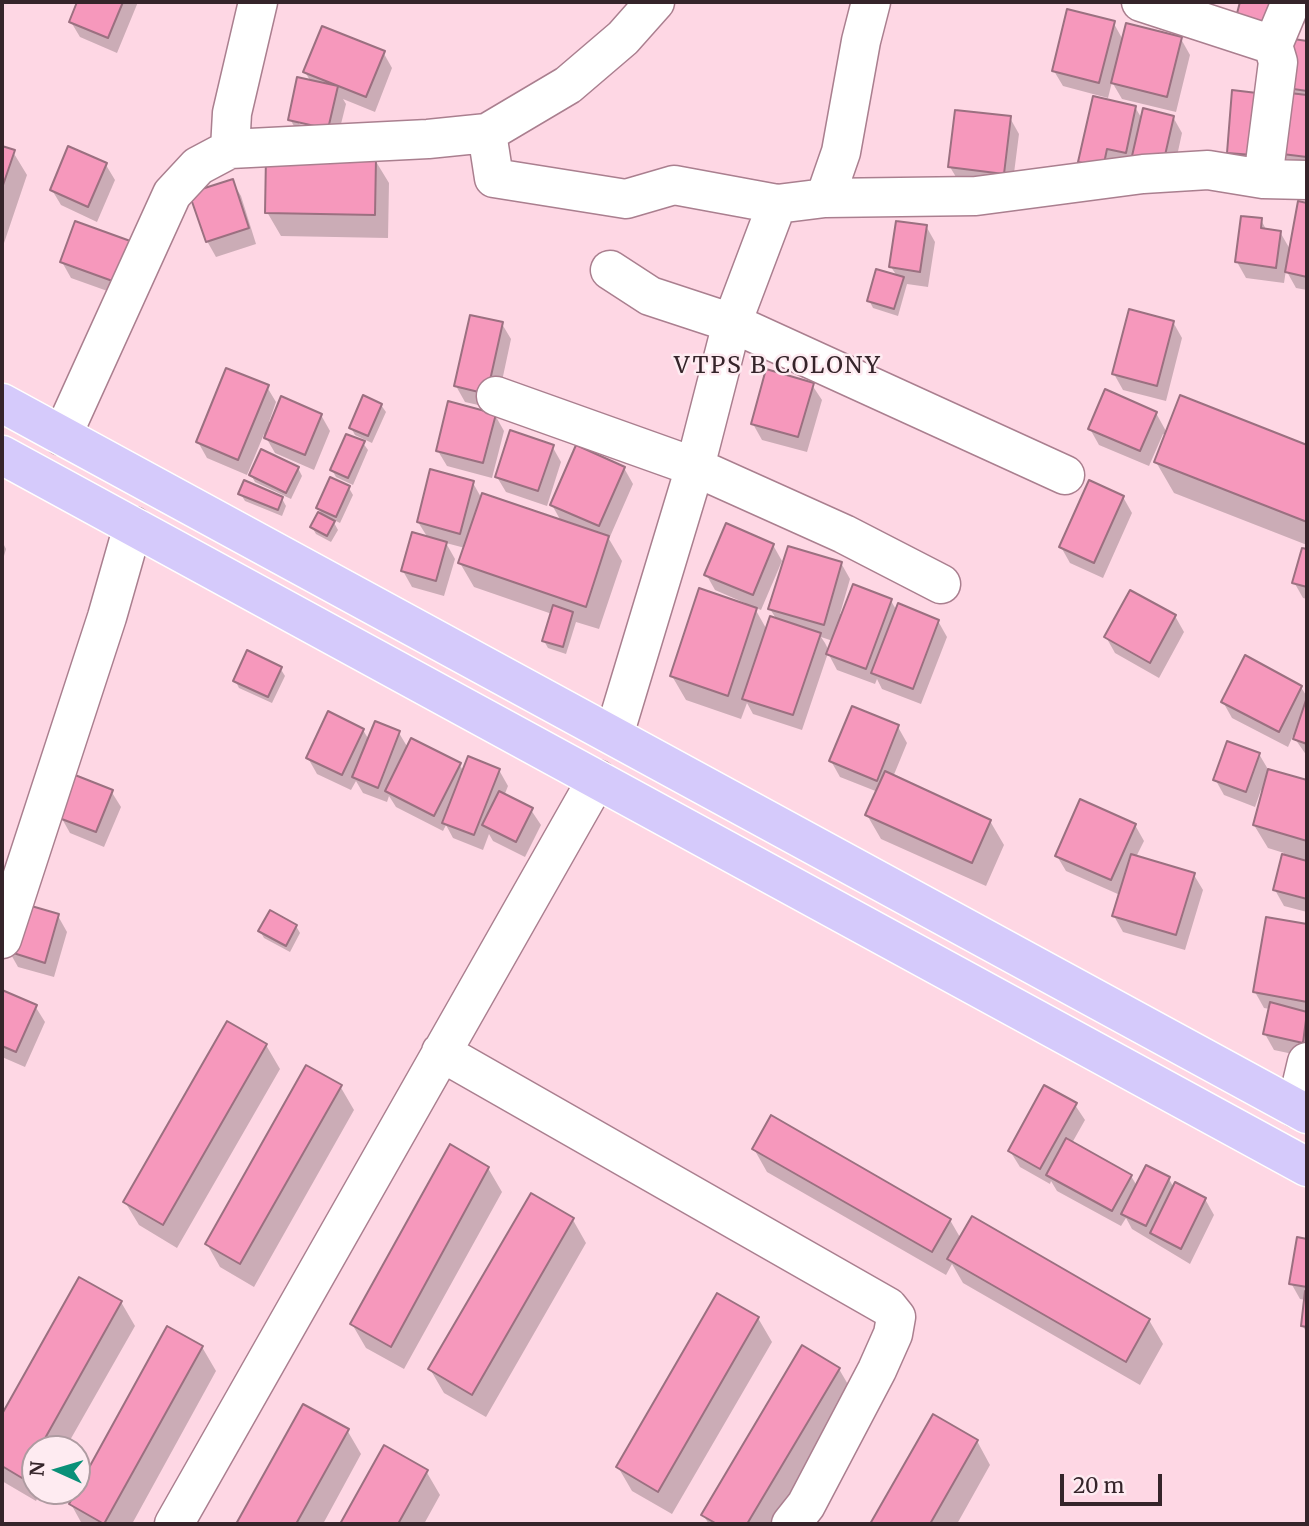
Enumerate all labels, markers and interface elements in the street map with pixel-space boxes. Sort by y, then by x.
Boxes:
district label: VTPS B COLONY [676,352,880,380]
north arrow [21,1435,91,1505]
text: N [25,1460,50,1477]
scale bar [1064,1460,1166,1504]
text: 20 m [1073,1472,1124,1499]

